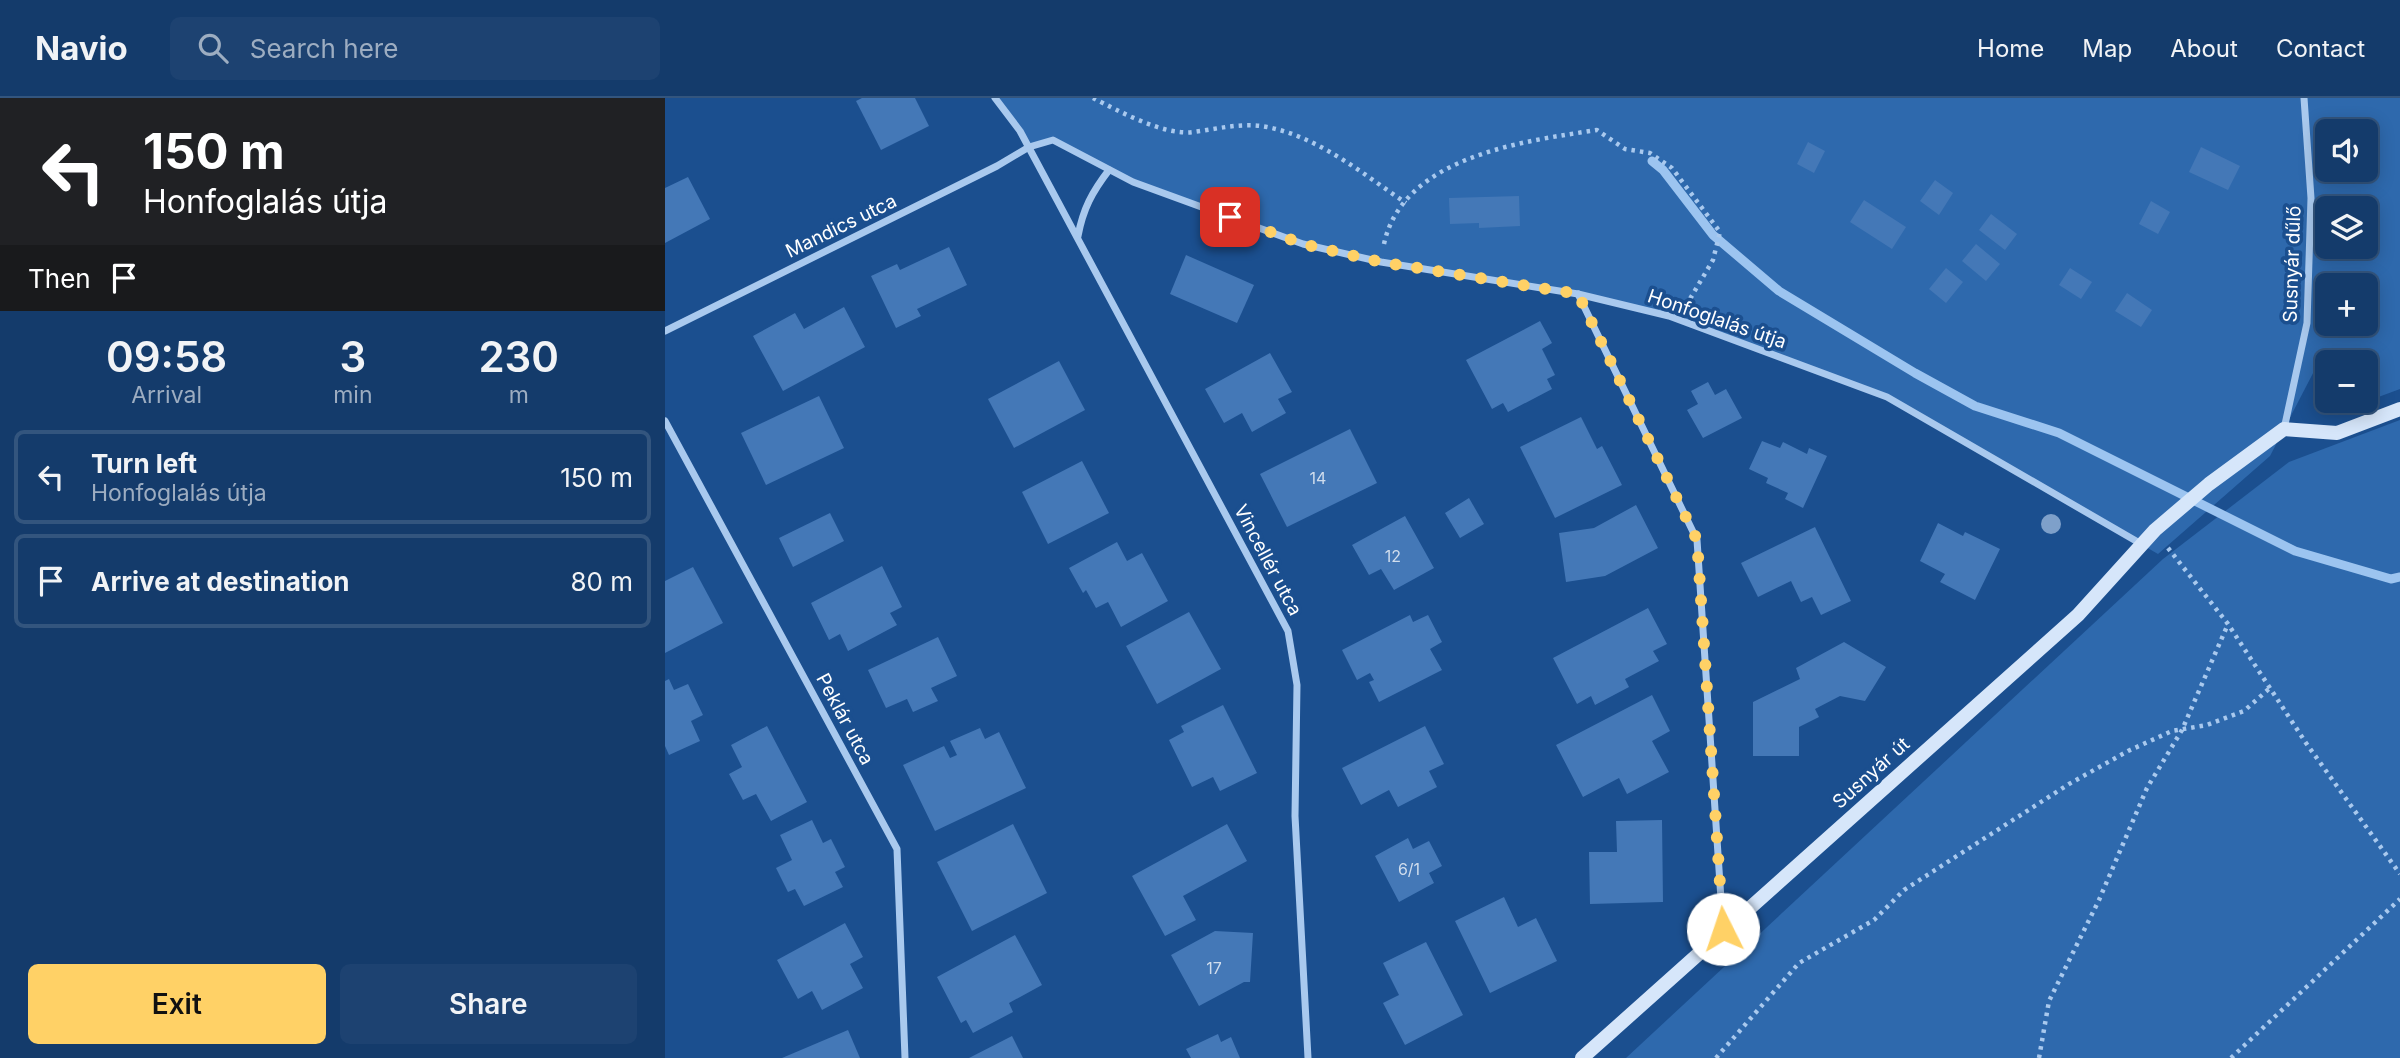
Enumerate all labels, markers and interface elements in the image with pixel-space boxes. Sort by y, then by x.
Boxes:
search box [170,17,660,80]
text: Navio [35,28,128,68]
icon: search [194,29,232,67]
text: Search here [250,33,398,64]
text: Home [1977,34,2044,63]
text: Map [2082,34,2132,63]
text: About [2170,34,2238,63]
text: Contact [2276,34,2365,63]
map controls [2315,119,2378,413]
button: sound [2315,119,2378,182]
text: 150 m [143,122,285,181]
icon: left [28,126,119,217]
text: Honfoglalás útja [143,182,387,221]
pin [1200,187,1260,247]
street label: Mandics utca [782,189,900,263]
button: layers [2315,196,2378,259]
icon: arrive [1211,198,1249,236]
street label: Susnyár dűlő [2278,205,2306,323]
icon: arrive [105,259,143,297]
text: Then [28,263,91,294]
button: + [2315,273,2378,336]
street label: Honfoglalás útja [1645,285,1789,353]
text: 09:58 [106,331,227,382]
text: 3 [339,331,366,382]
text: 230 [478,331,559,382]
button: − [2315,350,2378,413]
text: Arrival [131,381,202,409]
text: min [333,381,372,409]
text: m [509,381,529,409]
text: Turn left [91,448,197,479]
icon: left [32,458,70,496]
text: 150 m [560,462,633,493]
house number: 14 [1310,468,1326,488]
text: Honfoglalás útja [91,479,267,507]
street label: Vincellér utca [1229,500,1307,620]
house number: 12 [1385,546,1401,566]
icon: arrive [32,562,70,600]
text: Arrive at destination [91,566,350,597]
text: 80 m [570,566,633,597]
street label: Peklár utca [811,669,879,769]
street label: Susnyár út [1828,732,1914,814]
house number: 6/1 [1398,859,1420,879]
position arrow [1686,892,1760,966]
house number: 17 [1206,958,1222,978]
button: Exit [28,964,326,1044]
button: Share [340,964,637,1044]

